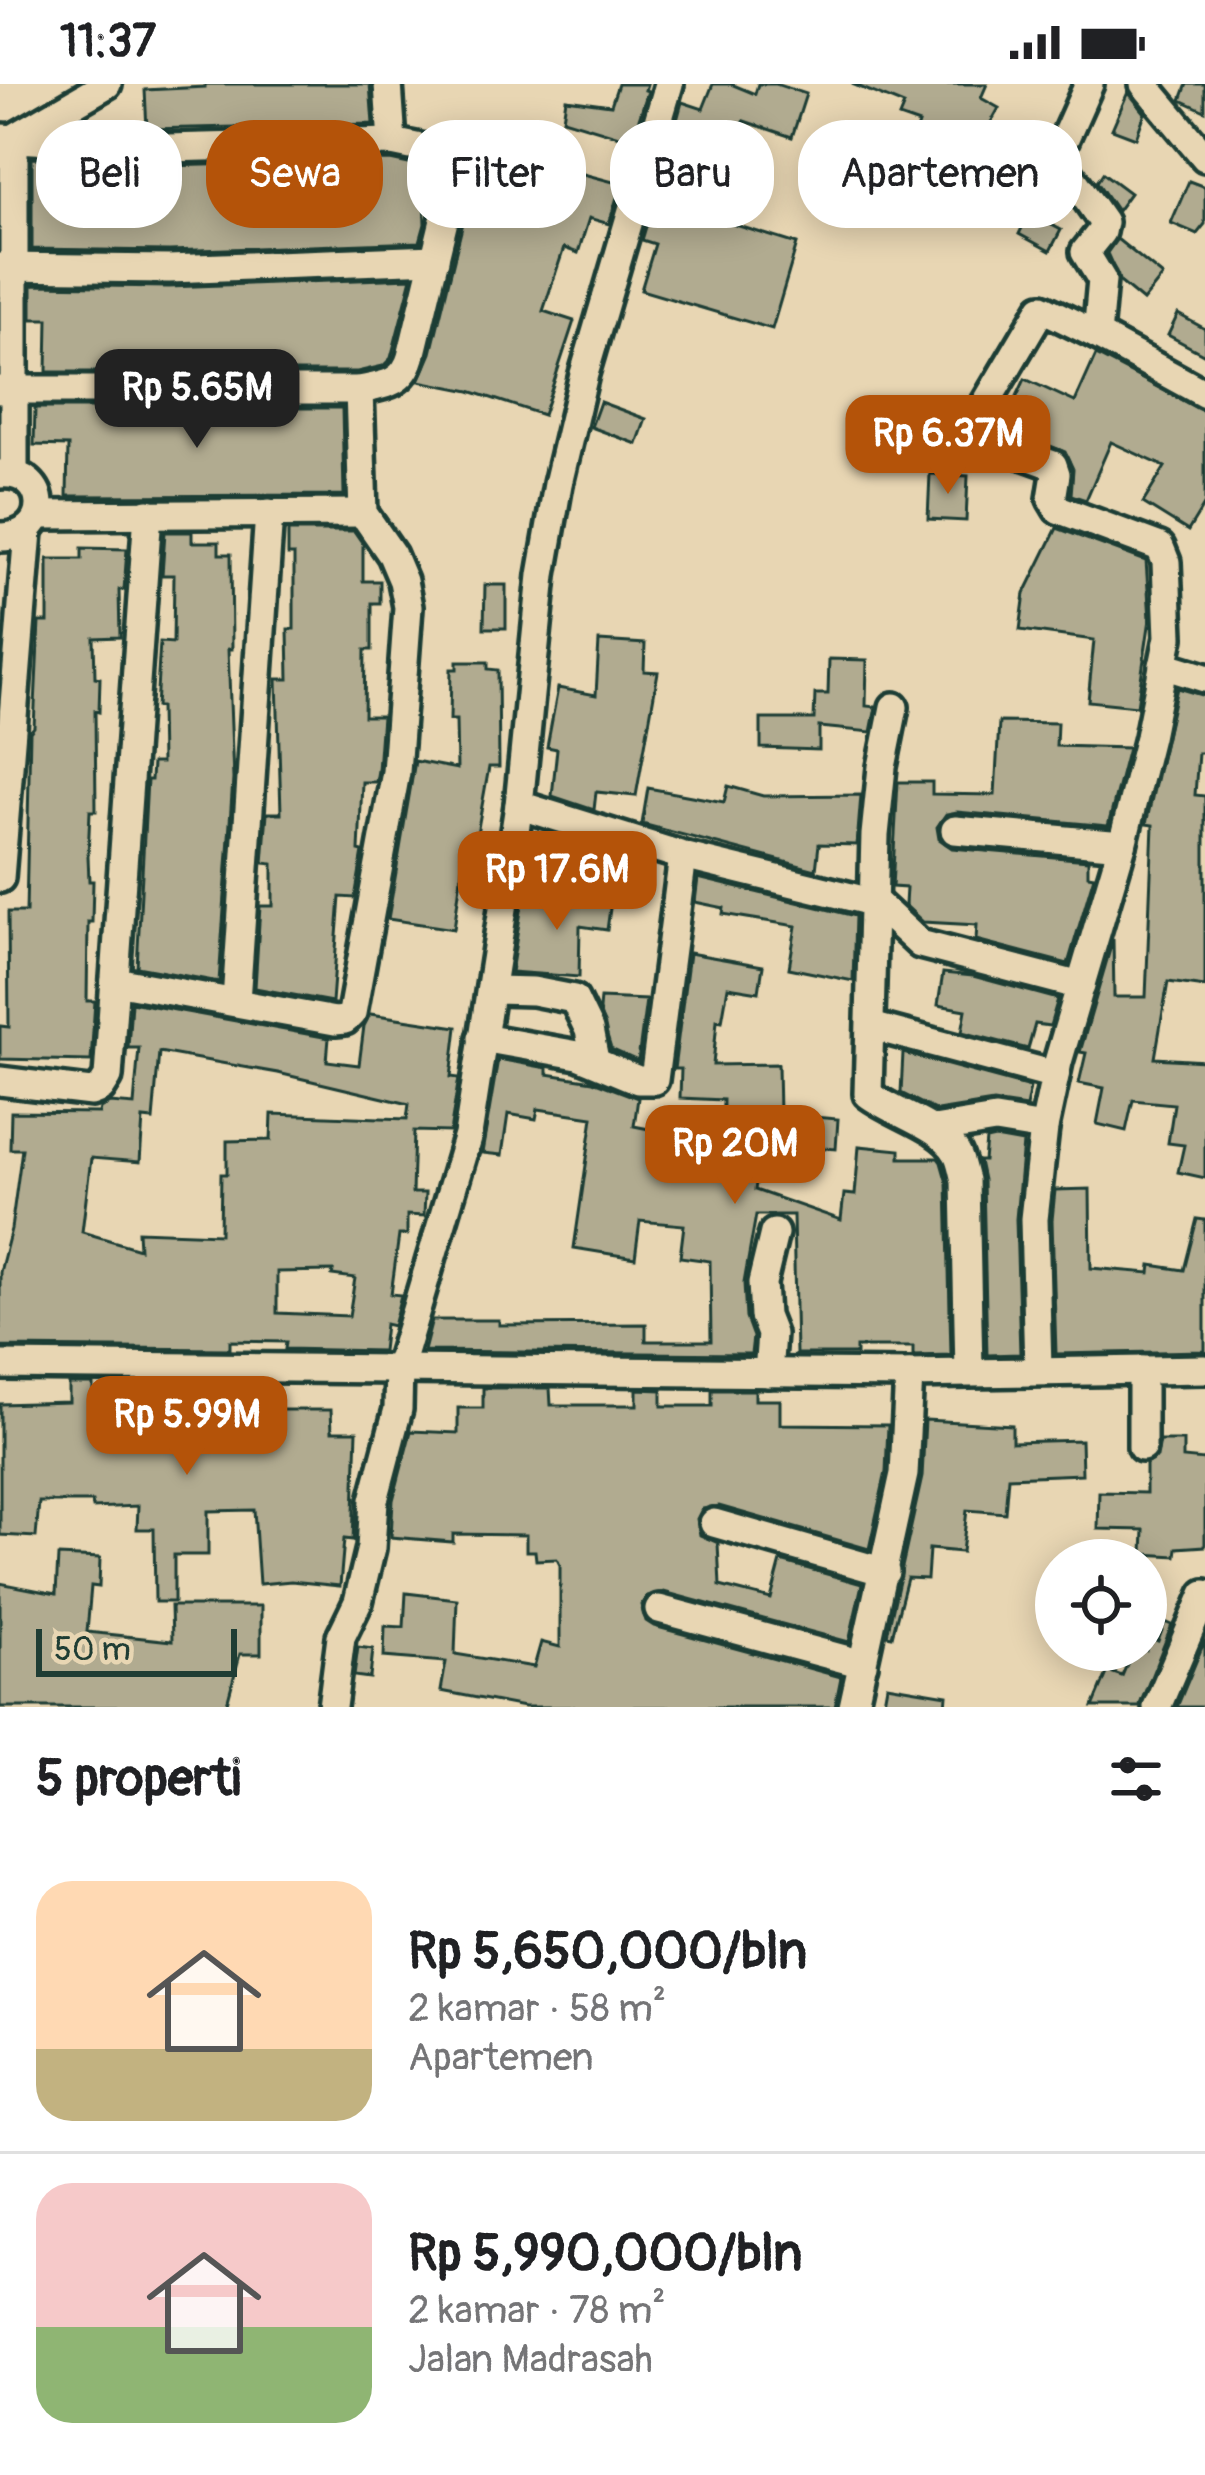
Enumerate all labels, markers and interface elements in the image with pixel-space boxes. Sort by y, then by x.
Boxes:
text: 11:37 [60,14,156,70]
chip: Beli [36,120,182,228]
chip: Sewa [206,120,383,228]
chip: Filter [407,120,586,228]
chip: Baru [610,120,774,228]
chip: Apartemen [798,120,1082,228]
pin: Rp 5.65M [73,349,321,451]
text: Rp 5.65M [121,363,273,412]
pin: Rp 6.37M [824,395,1072,497]
text: Rp 6.37M [872,409,1024,458]
pin: Rp 17.6M [433,831,681,933]
text: Rp 17.6M [485,845,629,894]
pin: Rp 20M [637,1105,833,1207]
text: Rp 20M [672,1119,798,1168]
pin: Rp 5.99M [63,1376,311,1478]
text: Rp 5.99M [113,1390,261,1439]
map controls [1035,1539,1167,1671]
button: locate [1035,1539,1167,1671]
scale bar [36,1623,237,1676]
text: 50 m [54,1629,131,1670]
icon: filters [1103,1746,1169,1812]
text: 5 properti [36,1747,241,1811]
text: Rp 5,650,000/bln [408,1920,807,1984]
icon: home [132,1929,276,2073]
text: 2 kamar · 58 m² [408,1984,666,2033]
text: Apartemen [408,2033,593,2082]
text: Rp 5,990,000/bln [408,2222,802,2286]
icon: home [132,2231,276,2375]
text: 2 kamar · 78 m² [408,2286,666,2335]
text: Jalan Madrasah [408,2335,653,2384]

